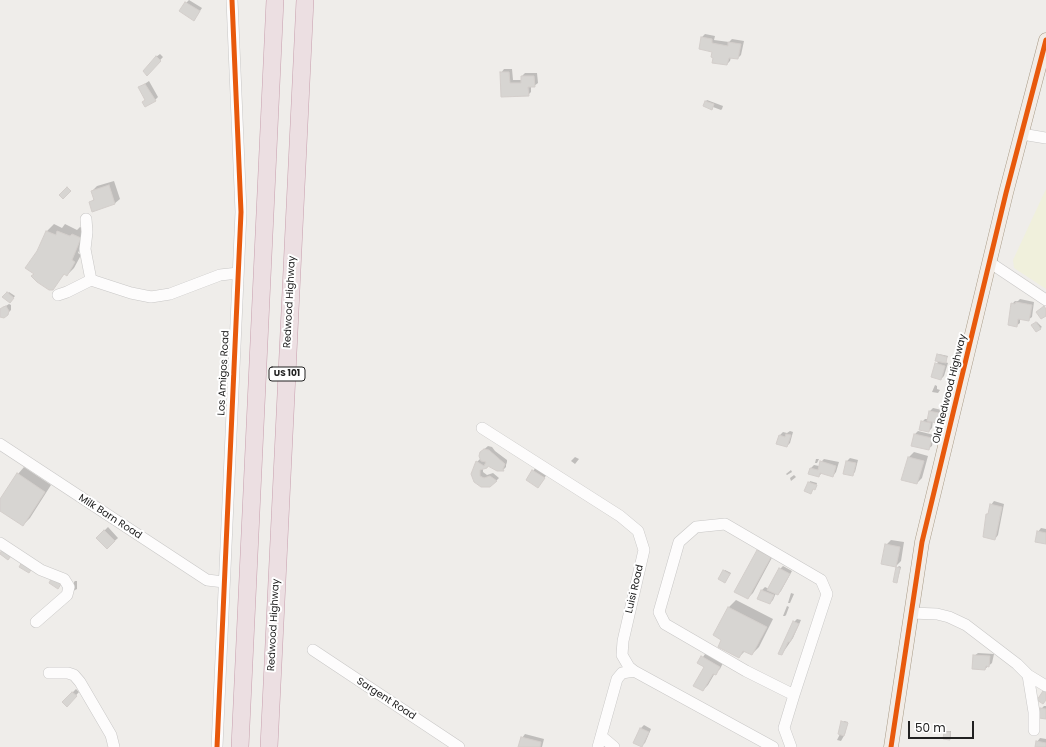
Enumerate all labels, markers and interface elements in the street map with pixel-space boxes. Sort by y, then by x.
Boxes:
street label: Redwood Highway [282,255,298,349]
street label: Los Amigos Road [216,330,232,416]
street label: Old Redwood Highway [931,333,969,445]
road number: US 101 [269,367,305,381]
street label: Milk Barn Road [76,492,144,542]
street label: Luisi Road [624,564,646,614]
street label: Redwood Highway [266,578,282,672]
street label: Sargent Road [354,675,418,723]
scale bar [910,713,976,739]
text: 50 m [915,719,946,736]

